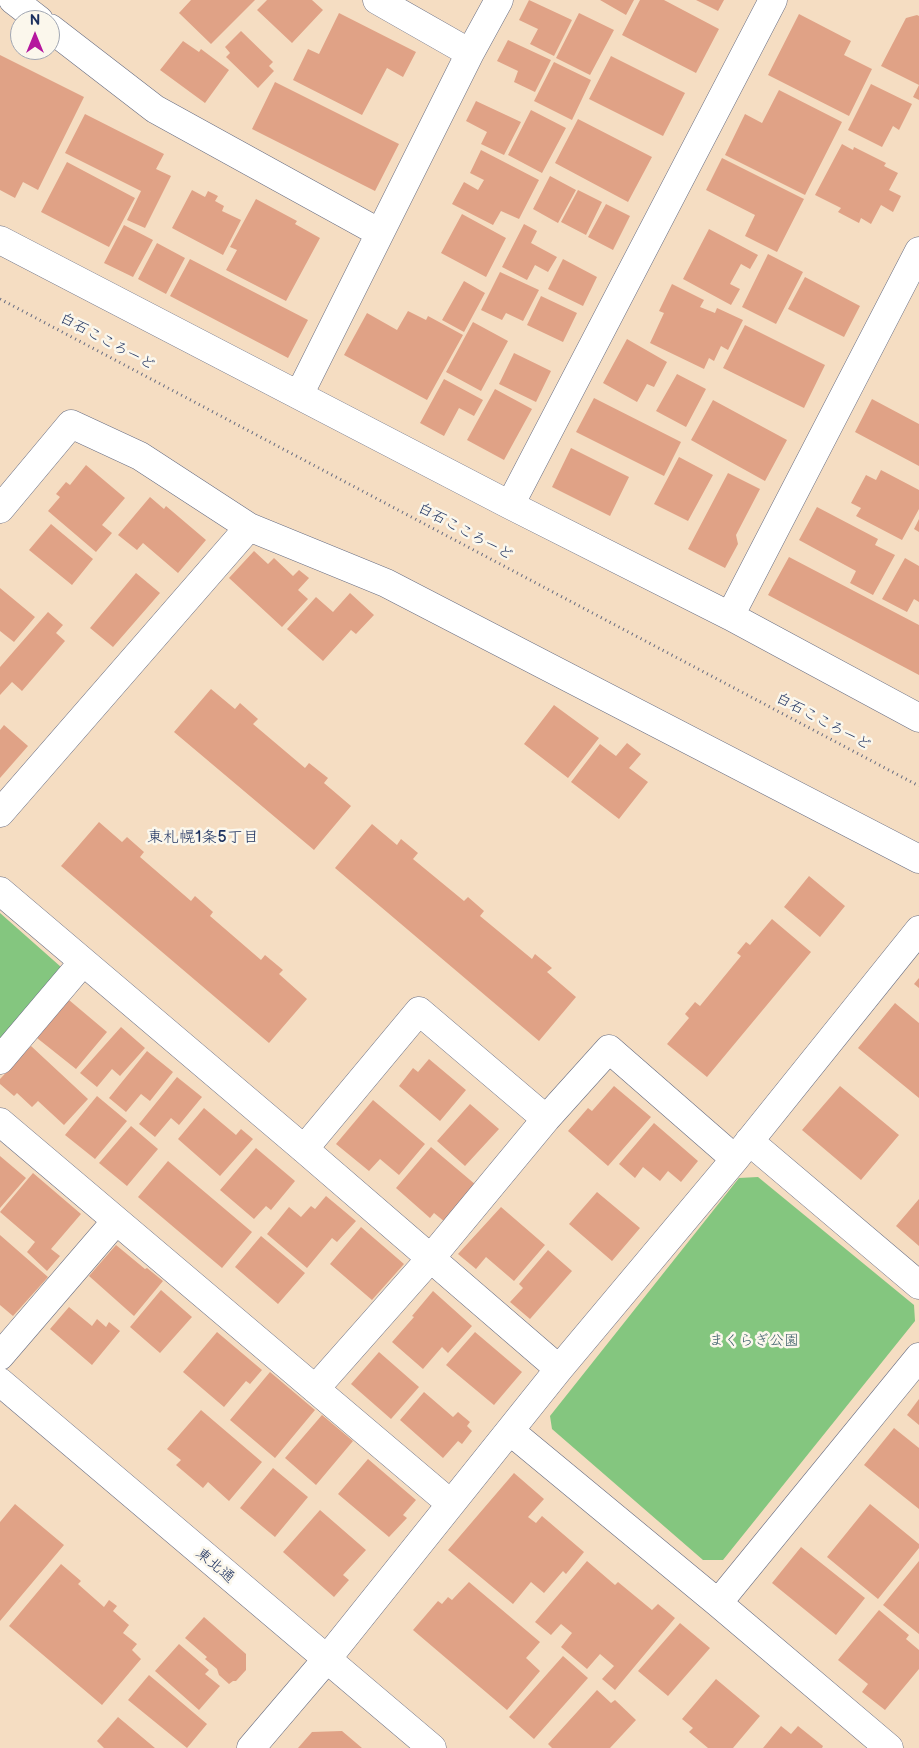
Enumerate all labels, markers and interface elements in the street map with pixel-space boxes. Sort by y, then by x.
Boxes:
north arrow [10,10,60,60]
text: N [30,12,40,29]
street label: 白石こころーど [57,309,157,375]
street label: 白石こころーど [415,499,515,565]
street label: 白石こころーど [773,689,873,755]
district label: 東札幌1条5丁目 [147,828,259,848]
park label: まくらぎ公園 [709,1332,799,1350]
street label: 東北通 [192,1545,238,1587]

